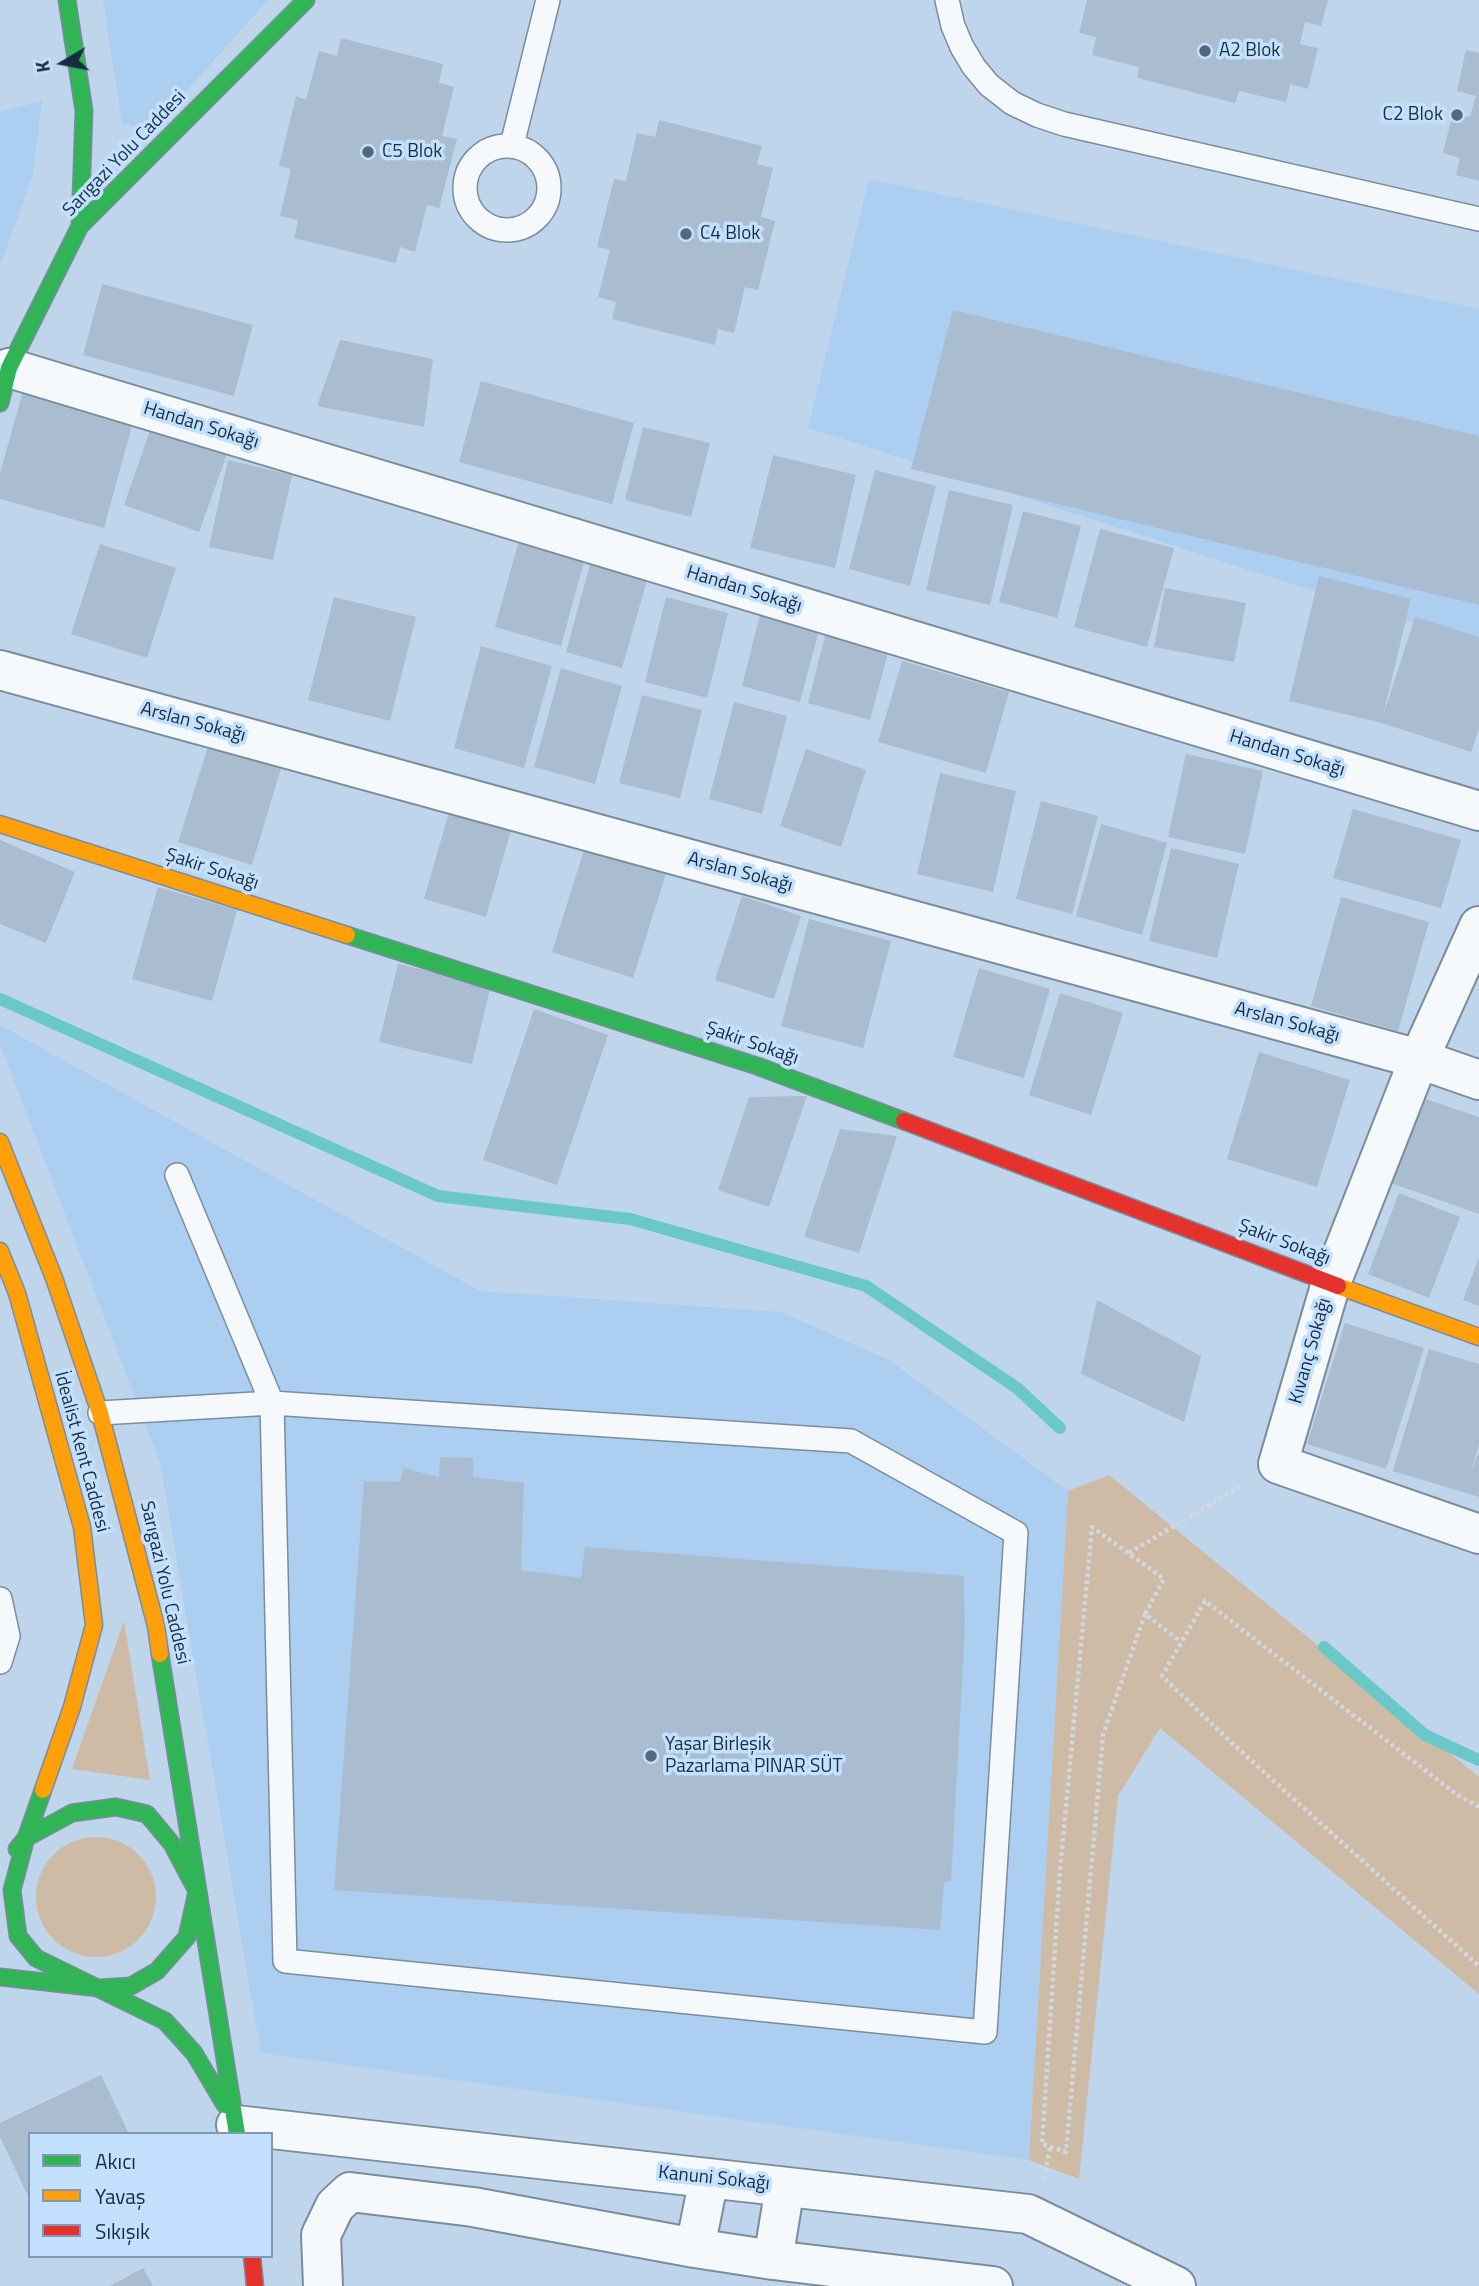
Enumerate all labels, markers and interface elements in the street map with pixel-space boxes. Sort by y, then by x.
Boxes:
north arrow [28,28,98,98]
place label: A2 Blok [1219,40,1280,62]
marker: A2 Blok [1197,43,1213,59]
text: K [27,59,57,75]
street label: Sarıgazi Yolu Caddesi [59,86,191,222]
place label: C2 Blok [1383,104,1443,126]
marker: C2 Blok [1449,107,1465,123]
place label: C5 Blok [382,141,442,163]
marker: C5 Blok [360,144,376,160]
place label: C4 Blok [700,223,760,245]
marker: C4 Blok [678,226,694,242]
street label: Handan Sokağı [141,398,261,454]
street label: Handan Sokağı [684,562,804,618]
street label: Arslan Sokağı [138,698,248,748]
street label: Handan Sokağı [1227,726,1347,782]
street label: Şakir Sokağı [163,844,261,896]
street label: Arslan Sokağı [685,848,795,898]
street label: Arslan Sokağı [1232,998,1342,1048]
street label: Şakir Sokağı [703,1017,801,1071]
street label: Şakir Sokağı [1235,1215,1333,1271]
street label: Kıvanç Sokağı [1285,1295,1337,1407]
street label: İdealist Kent Caddesi [49,1369,113,1535]
street label: Sarıgazi Yolu Caddesi [134,1499,194,1667]
place label: Yaşar Birleşik Pazarlama PINAR SÜT [665,1734,842,1778]
marker: Yaşar Birleşik Pazarlama PINAR SÜT [643,1748,659,1764]
legend [28,2132,273,2258]
text: Akıcı [95,2145,136,2177]
street label: Kanuni Sokağı [657,2162,771,2196]
text: Yavaş [95,2180,146,2212]
text: Sıkışık [95,2215,150,2247]

